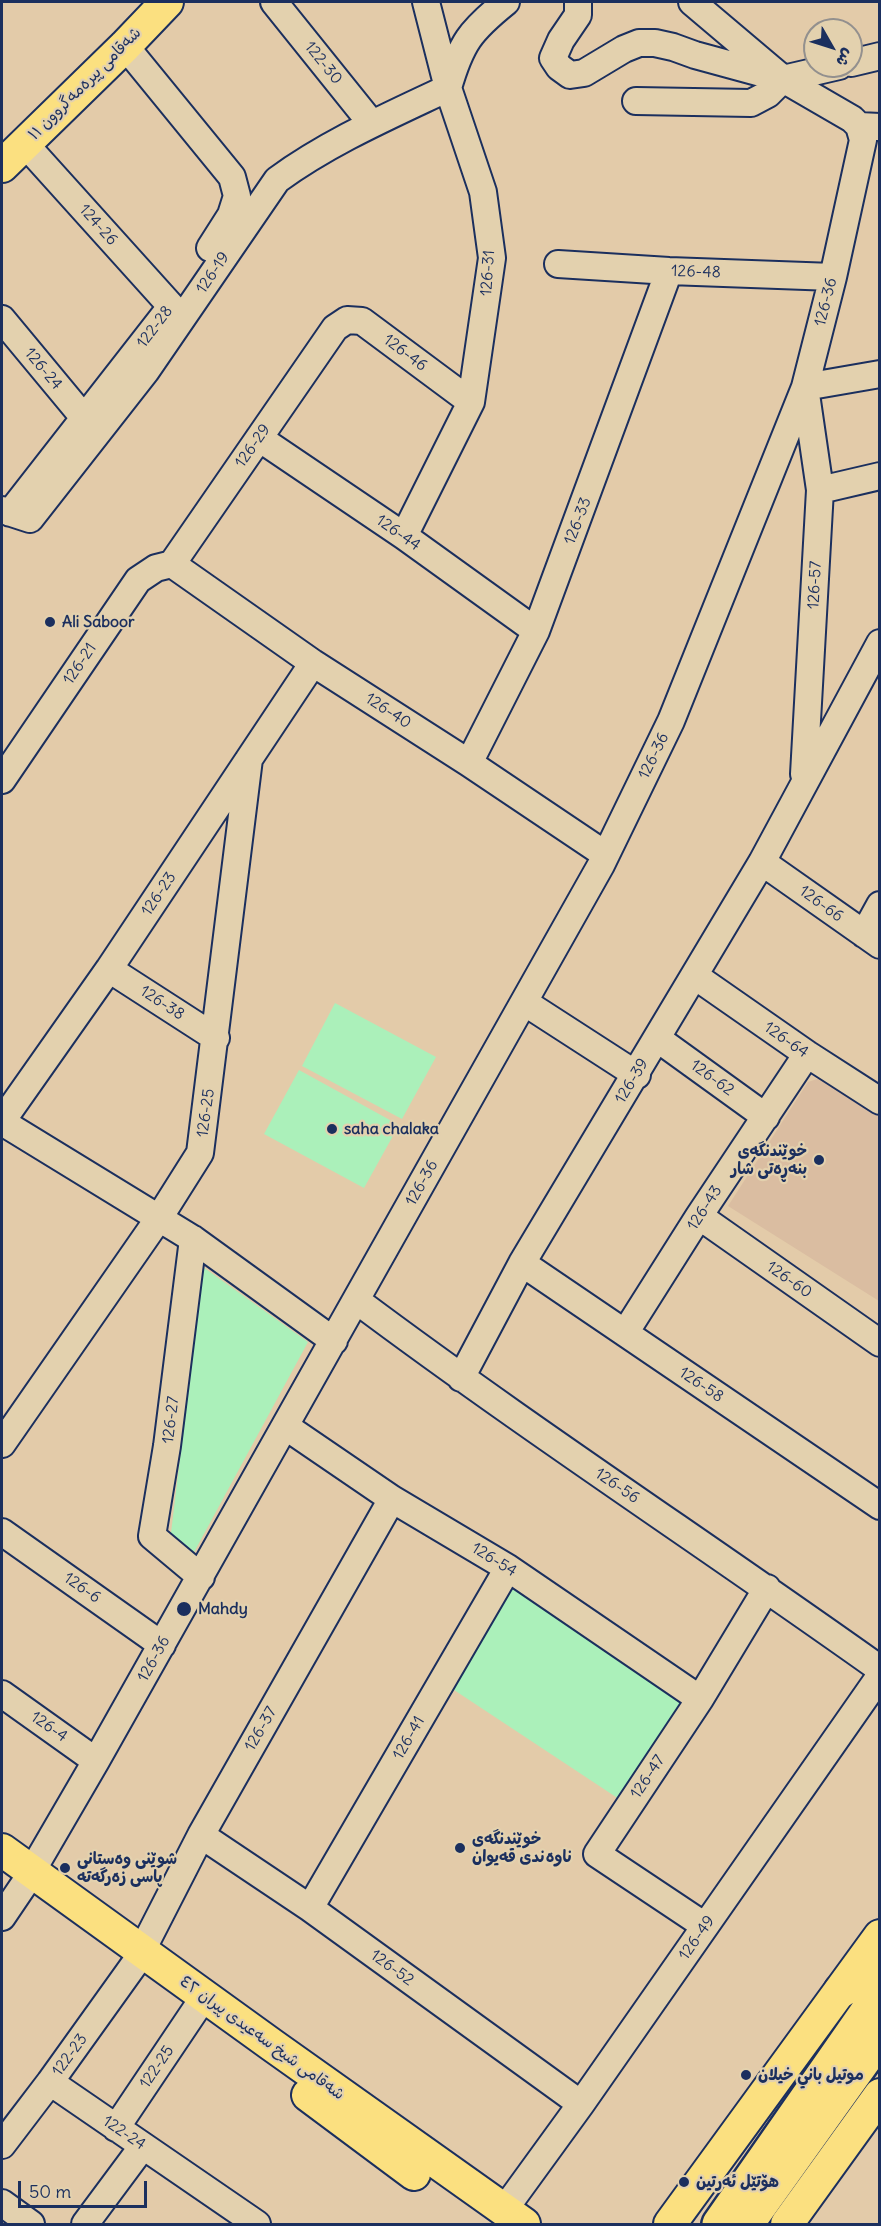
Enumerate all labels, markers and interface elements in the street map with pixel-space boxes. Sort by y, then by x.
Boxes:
north arrow [803,18,863,78]
street label: شەقامی پیرەمەگروون ١١ [25,24,145,144]
street label: 122-30 [300,38,346,88]
text: ش [832,45,859,71]
street label: 124-26 [75,201,121,249]
street label: 126-19 [192,249,234,297]
street label: 126-31 [477,249,499,297]
street label: 126-48 [671,262,721,282]
street label: 126-36 [811,276,841,328]
street label: 122-28 [133,302,177,352]
street label: 126-46 [379,330,431,376]
street label: 126-24 [20,344,66,394]
street label: 126-29 [231,421,275,471]
street label: 126-33 [560,495,596,547]
street label: 126-44 [372,511,424,555]
street label: 126-57 [804,560,826,610]
place label: Ali Saboor [62,612,135,632]
marker: Ali Saboor [43,615,57,629]
street label: 126-21 [59,640,101,688]
street label: 126-40 [361,689,415,733]
street label: 126-36 [635,730,673,782]
street label: 126-23 [137,868,181,920]
street label: 126-66 [795,882,847,926]
street label: 126-38 [136,982,188,1024]
street label: 126-64 [760,1018,812,1062]
street label: 126-39 [611,1055,653,1107]
street label: 126-62 [686,1056,738,1100]
street label: 126-25 [193,1088,219,1138]
place label: saha chalaka [344,1119,439,1139]
marker: saha chalaka [325,1122,339,1136]
place label: خوێندنگەی بنەڕەتی شار [731,1141,807,1179]
marker: خوێندنگەی بنەڕەتی شار [812,1153,826,1167]
street label: 126-36 [402,1157,442,1209]
street label: 126-43 [683,1182,727,1234]
street label: 126-60 [763,1258,815,1302]
street label: 126-58 [675,1363,727,1407]
street label: 126-27 [159,1395,183,1445]
street label: 126-56 [591,1464,643,1508]
street label: 126-54 [468,1539,520,1581]
street label: 126-6 [60,1569,104,1607]
place label: Mahdy [198,1599,248,1619]
marker: Mahdy [175,1600,193,1618]
street label: 126-36 [134,1633,174,1685]
street label: 126-37 [241,1703,281,1755]
street label: 126-4 [27,1708,71,1746]
street label: 126-41 [389,1713,429,1763]
street label: 126-47 [627,1752,669,1802]
place label: خوێندنگەی ناوەندی قەیوان [472,1829,572,1867]
marker: خوێندنگەی ناوەندی قەیوان [453,1841,467,1855]
place label: شوێنی وەستانی پاسی زەرگەتە [77,1849,177,1887]
marker: شوێنی وەستانی پاسی زەرگەتە [58,1861,72,1875]
street label: 126-49 [675,1912,719,1964]
street label: 126-52 [366,1946,418,1990]
street label: شەقامی شیخ سەعیدی پیران ٤٢ [176,1972,348,2104]
street label: 122-23 [48,2030,92,2080]
street label: 122-25 [136,2042,178,2092]
place label: موتيل باني خيلان [758,2065,864,2085]
marker: موتيل باني خيلان [739,2068,753,2082]
street label: 122-24 [99,2112,149,2154]
scale bar [21,2169,150,2207]
place label: هۆتێل ئەرتین [696,2172,779,2192]
marker: هۆتێل ئەرتین [677,2175,691,2189]
text: 50 m [29,2180,71,2203]

